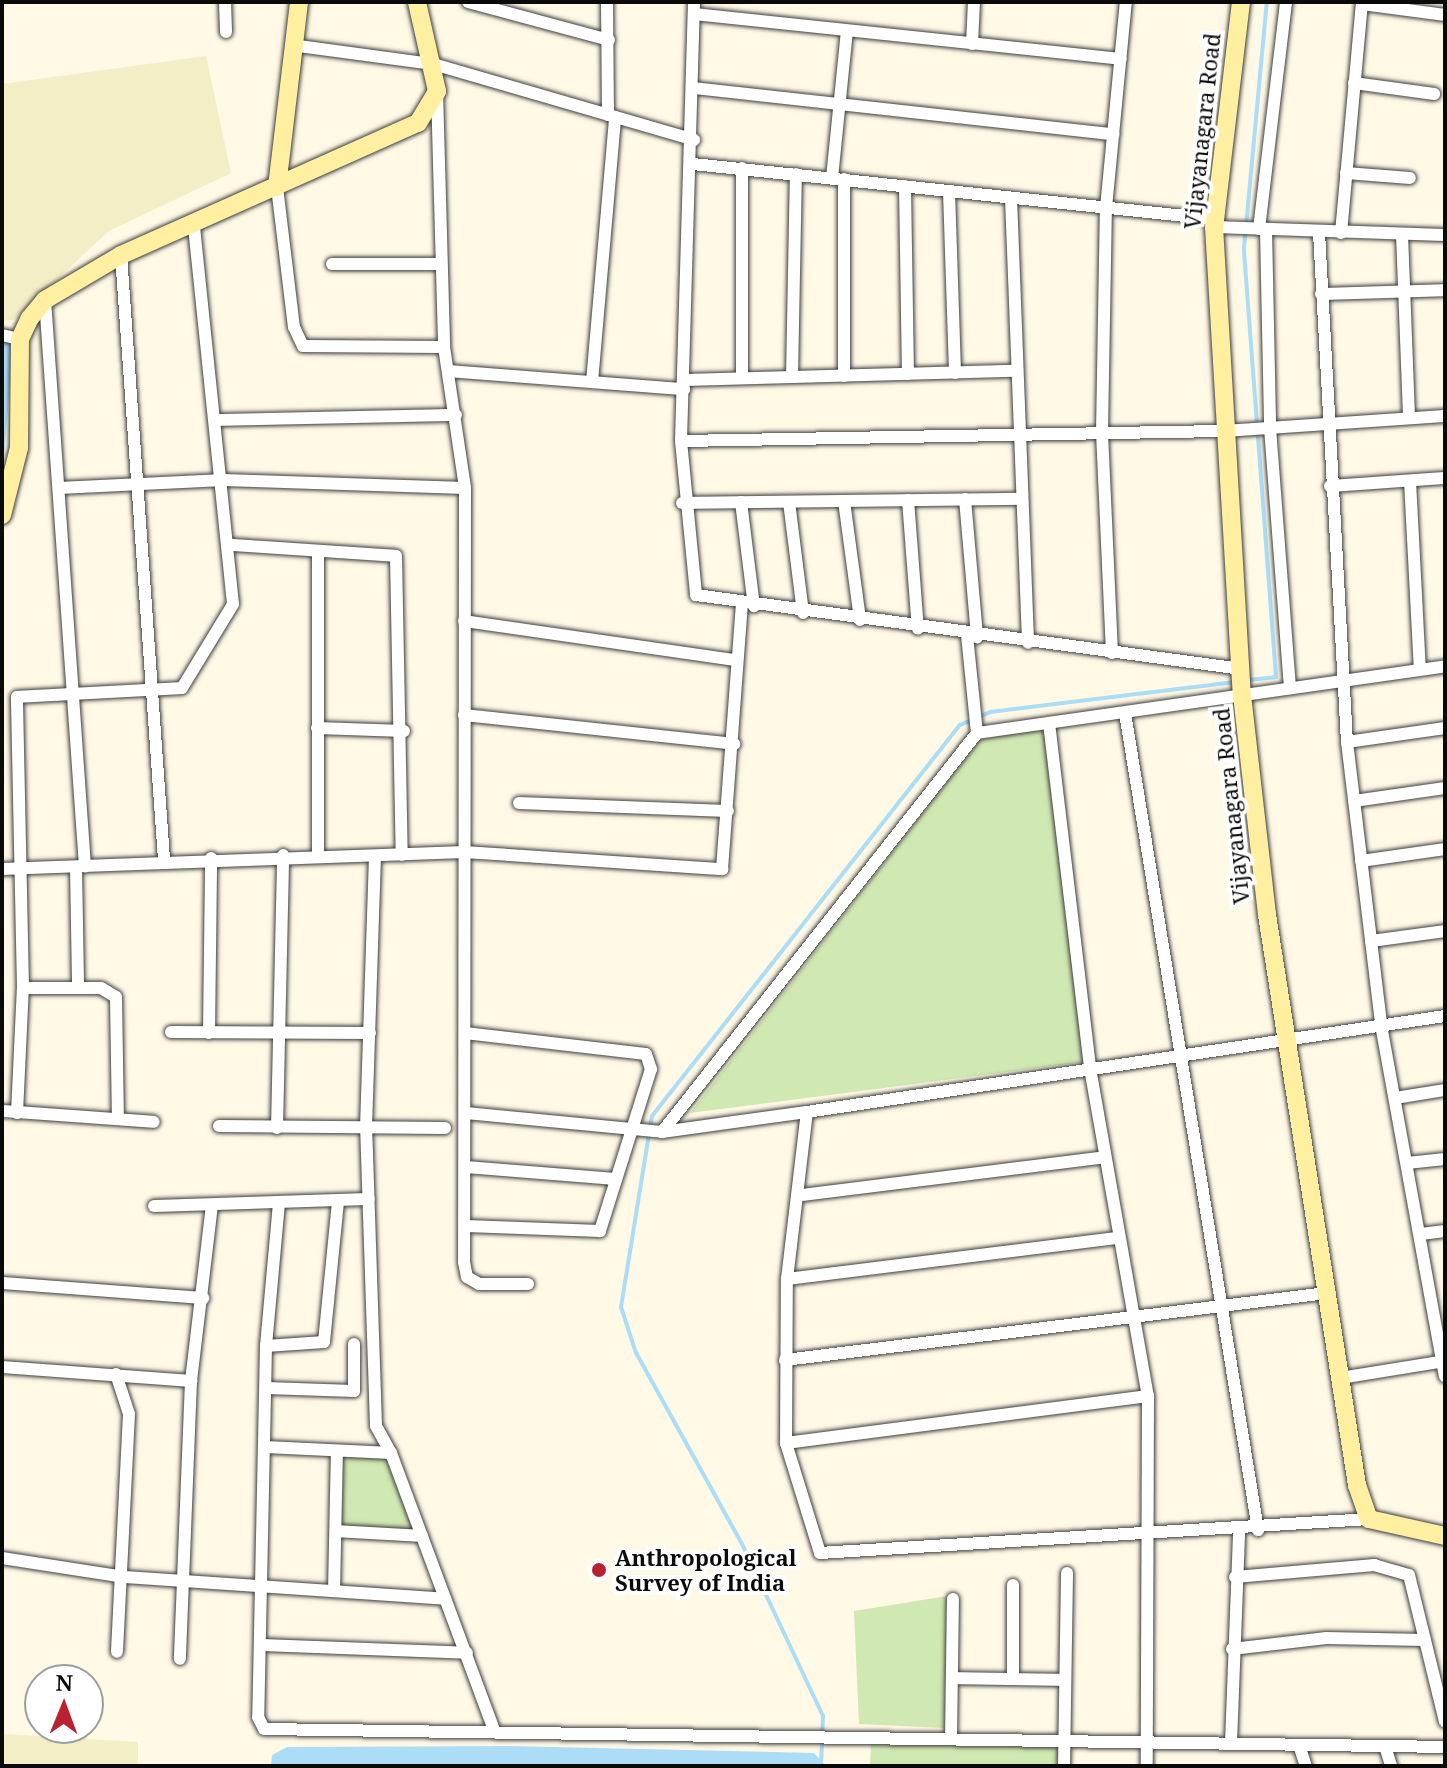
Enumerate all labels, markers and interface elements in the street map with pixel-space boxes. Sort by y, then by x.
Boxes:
street label: Vijayanagara Road [1179,32,1225,230]
street label: Vijayanagara Road [1208,707,1254,905]
place label: Anthropological Survey of India [615,1544,796,1596]
marker: Anthropological Survey of India [590,1561,608,1579]
north arrow [24,1664,104,1744]
text: N [55,1667,73,1697]

